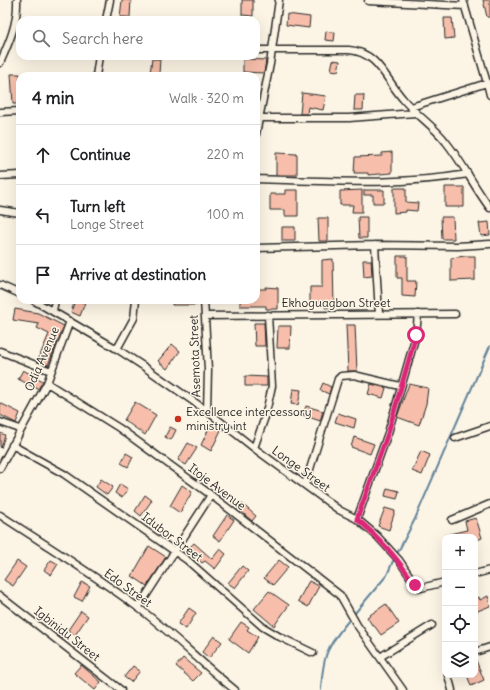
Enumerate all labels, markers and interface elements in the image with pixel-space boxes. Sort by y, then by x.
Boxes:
search box [16,16,260,60]
icon: search [30,27,52,49]
text: Search here [62,29,143,48]
text: 4 min [32,87,74,109]
text: Walk · 320 m [169,90,244,107]
icon: ahead [32,144,54,166]
text: Continue [70,145,131,164]
text: 220 m [207,146,244,163]
text: Turn left [70,197,125,216]
icon: left [32,204,54,226]
text: 100 m [207,206,244,223]
text: Longe Street [70,216,144,233]
icon: arrive [32,264,54,286]
text: Arrive at destination [70,265,206,284]
street label: Ekhoguagbon Street [281,295,391,310]
street label: Asemota Street [186,314,203,398]
street label: Odia Avenue [21,324,62,393]
route start [407,326,425,344]
place label: Excellence intercessory ministry int [186,404,311,433]
marker: Excellence intercessory ministry int [173,414,183,424]
street label: Longe Street [269,443,333,495]
street label: Itoje Avenue [186,460,249,513]
street label: Idubor Street [139,509,206,564]
map controls [442,534,478,678]
button: + [442,534,478,570]
street label: Edo Street [101,565,155,610]
button: − [442,570,478,606]
route end [406,576,424,594]
street label: Igbinidu Street [31,603,103,664]
button: locate [442,606,478,642]
button: layers [442,642,478,678]

